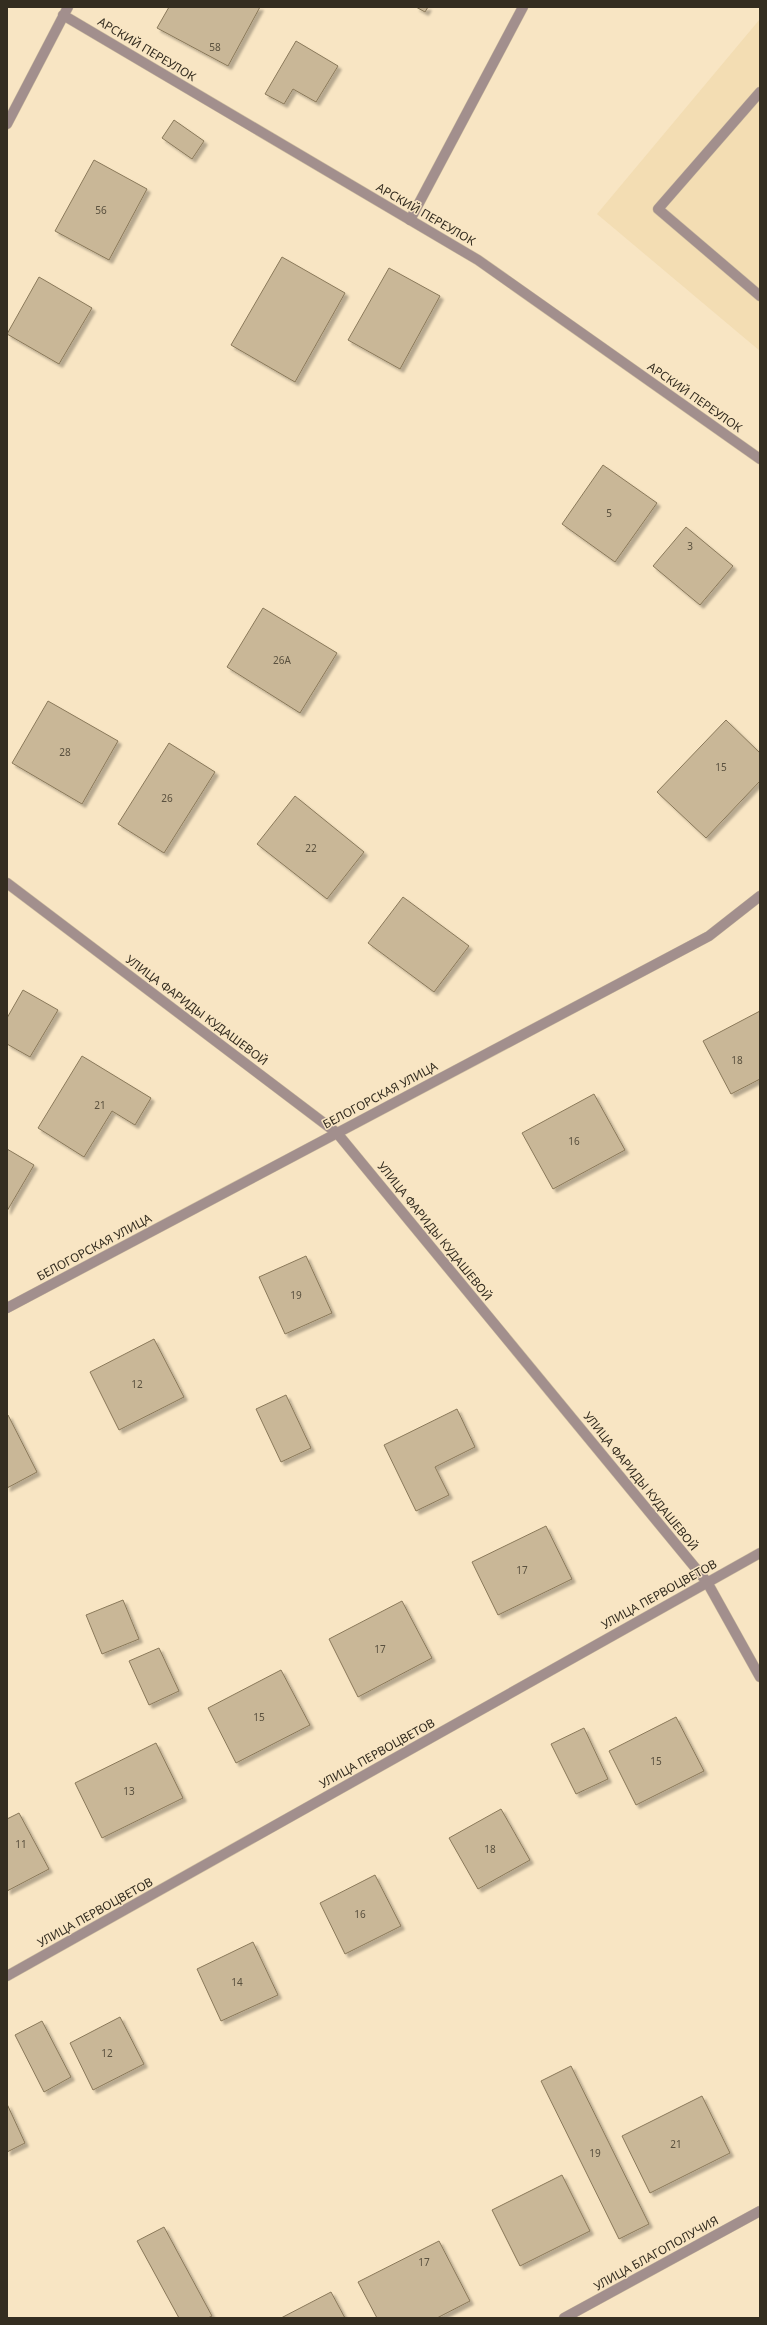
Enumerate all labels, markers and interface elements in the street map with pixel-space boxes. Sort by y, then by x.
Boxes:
street label: АРСКИЙ ПЕРЕУЛОК [95,13,200,85]
house number: 58 [209,40,221,54]
street label: АРСКИЙ ПЕРЕУЛОК [373,179,479,250]
house number: 56 [95,203,107,217]
street label: АРСКИЙ ПЕРЕУЛОК [644,358,746,436]
house number: 5 [606,506,612,520]
house number: 3 [687,539,693,553]
house number: 26А [273,653,292,667]
house number: 28 [59,745,71,759]
house number: 15 [715,760,727,774]
house number: 26 [161,791,173,805]
house number: 22 [305,841,317,855]
street label: УЛИЦА ФАРИДЫ КУДАШЕВОЙ [122,951,272,1069]
house number: 18 [731,1053,743,1067]
street label: БЕЛОГОРСКАЯ УЛИЦА [320,1057,441,1132]
house number: 21 [94,1098,106,1112]
house number: 16 [568,1134,580,1148]
street label: УЛИЦА ФАРИДЫ КУДАШЕВОЙ [374,1158,496,1304]
street label: БЕЛОГОРСКАЯ УЛИЦА [34,1209,155,1284]
house number: 19 [290,1288,302,1302]
house number: 12 [131,1377,143,1391]
street label: УЛИЦА ФАРИДЫ КУДАШЕВОЙ [580,1408,702,1554]
street label: УЛИЦА ПЕРВОЦВЕТОВ [598,1555,720,1633]
house number: 17 [516,1563,528,1577]
house number: 17 [374,1642,386,1656]
house number: 15 [253,1710,265,1724]
street label: УЛИЦА ПЕРВОЦВЕТОВ [316,1714,438,1792]
house number: 15 [650,1754,662,1768]
house number: 13 [123,1784,135,1798]
house number: 11 [15,1837,27,1851]
house number: 18 [484,1842,496,1856]
street label: УЛИЦА ПЕРВОЦВЕТОВ [34,1873,156,1951]
house number: 16 [354,1907,366,1921]
house number: 14 [231,1975,243,1989]
house number: 12 [101,2046,113,2060]
house number: 21 [670,2137,682,2151]
house number: 19 [589,2146,601,2160]
street label: УЛИЦА БЛАГОПОЛУЧИЯ [591,2212,721,2294]
house number: 17 [418,2255,430,2269]

